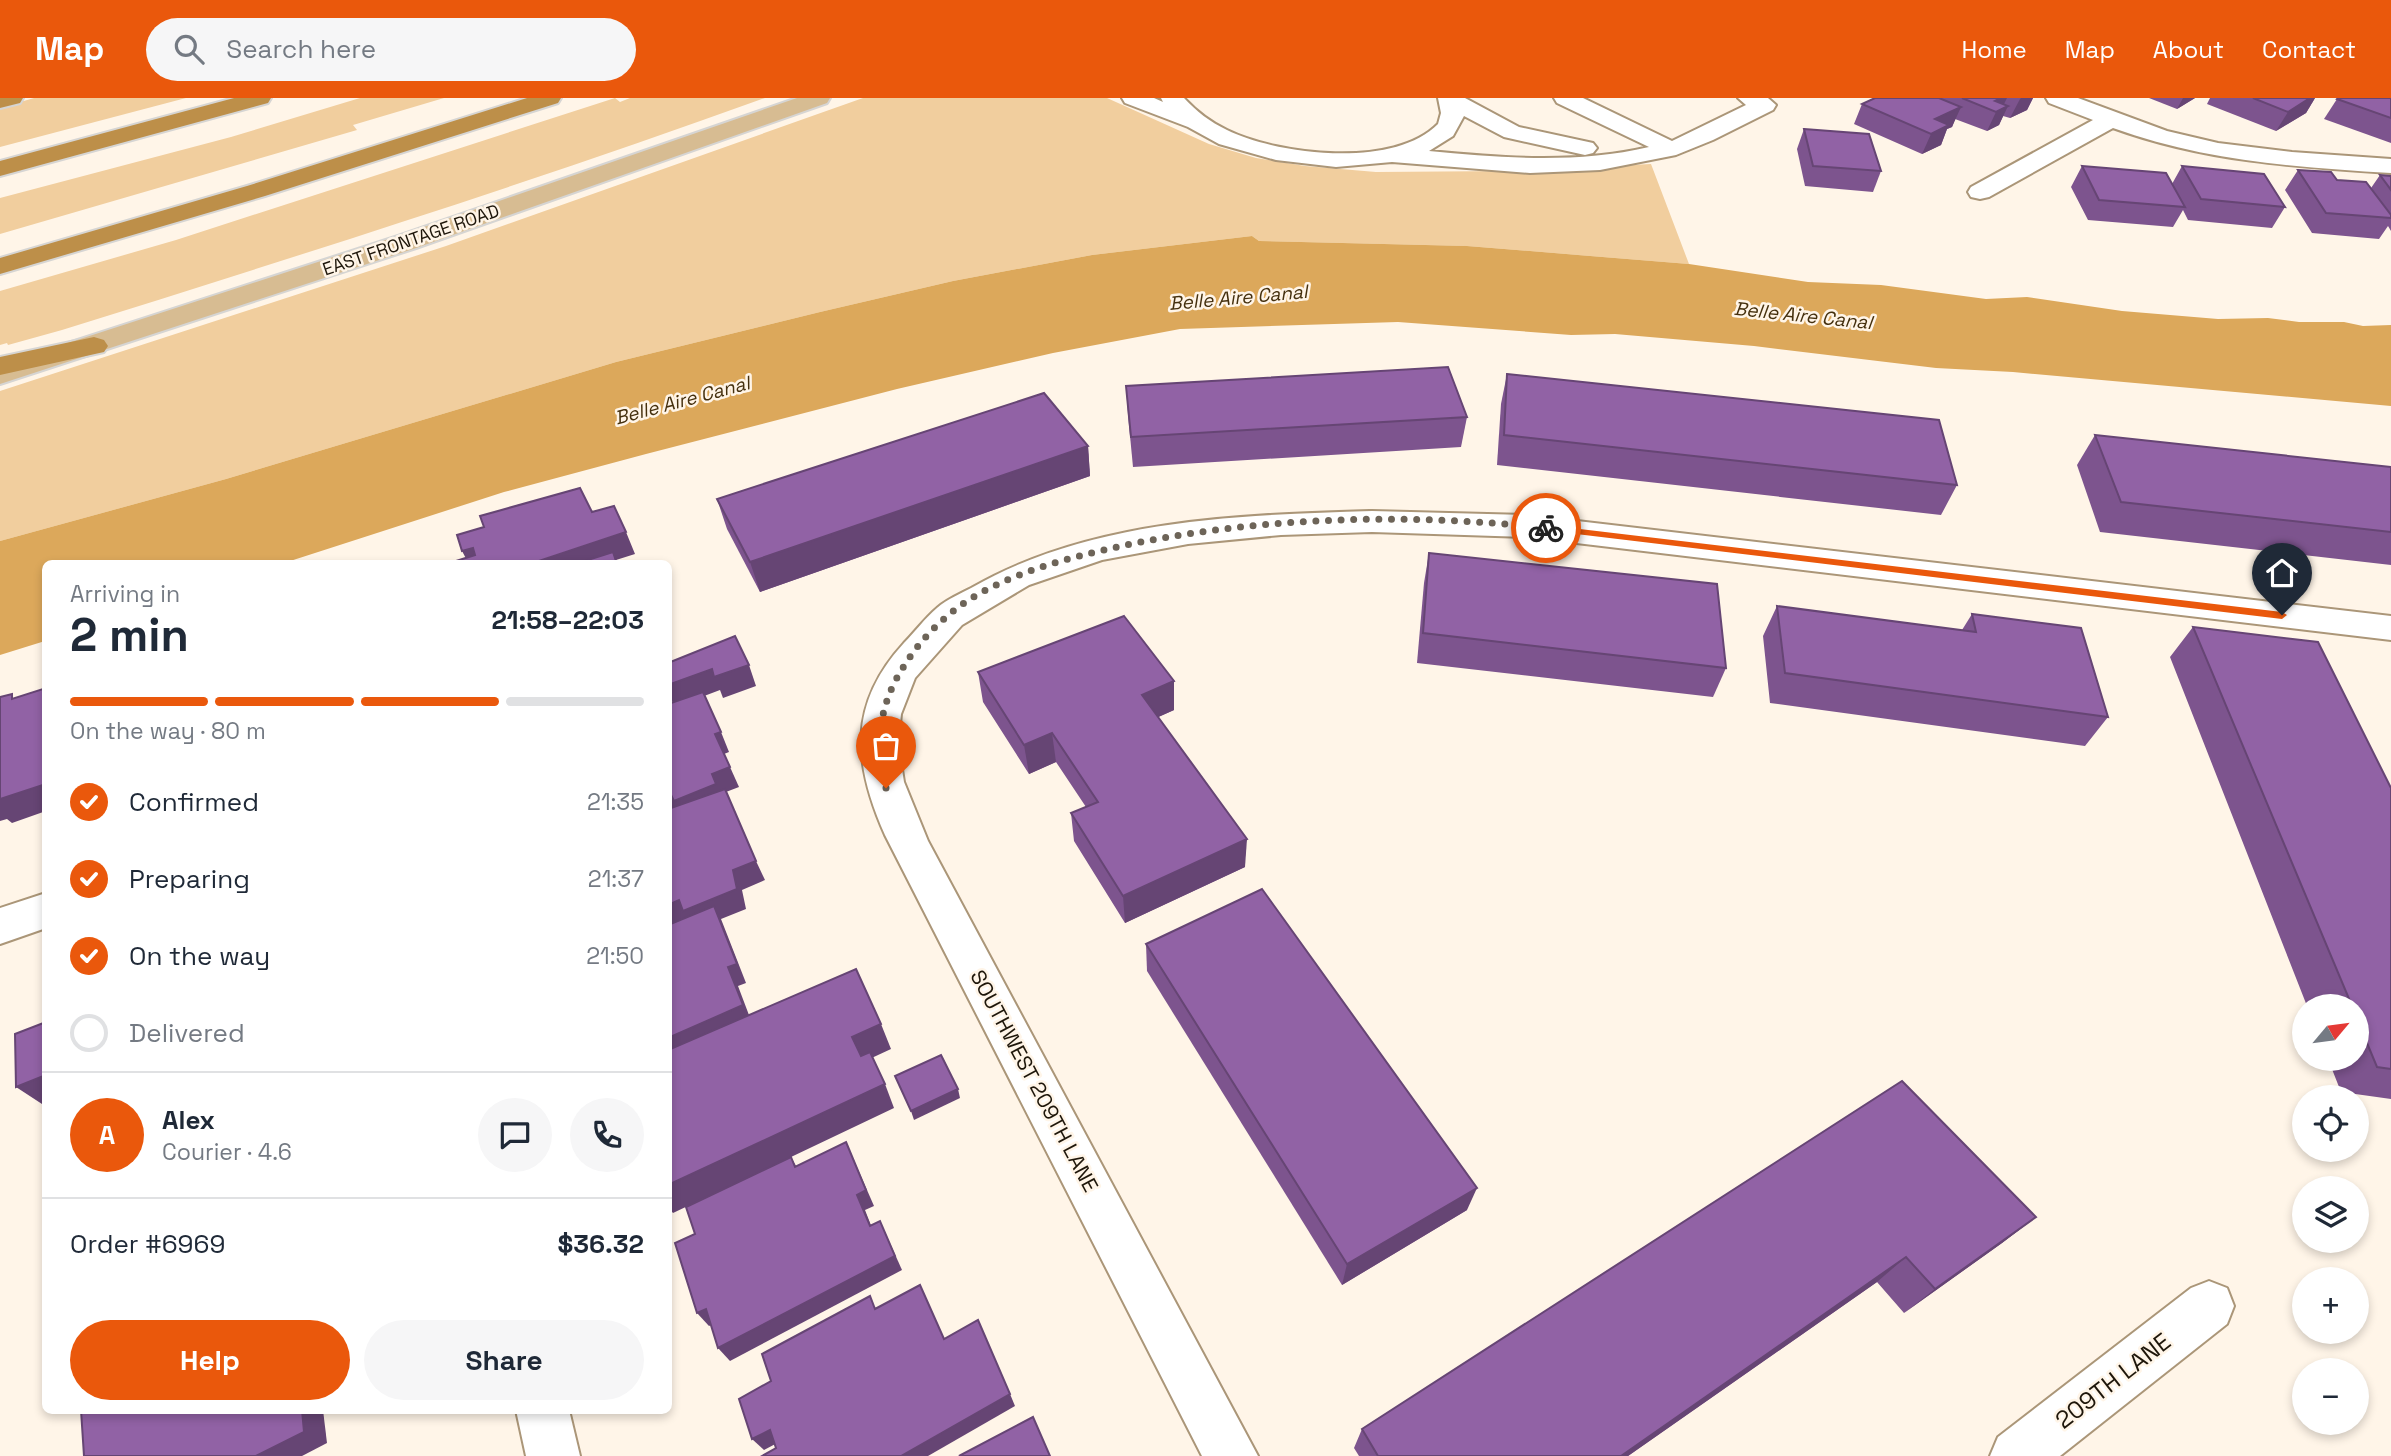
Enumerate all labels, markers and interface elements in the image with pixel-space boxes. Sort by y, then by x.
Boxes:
search box [146,18,636,81]
text: Map [35,28,104,70]
icon: search [170,30,208,68]
text: Search here [226,32,376,66]
text: Home [1961,34,2027,65]
text: Map [2065,34,2115,65]
text: About [2153,34,2224,65]
text: Contact [2262,34,2356,65]
street label: EAST FRONTAGE ROAD [319,198,502,281]
water label: Belle Aire Canal [1168,279,1311,316]
water label: Belle Aire Canal [1733,296,1876,335]
water label: Belle Aire Canal [612,370,755,431]
courier [1511,493,1581,563]
icon: bike [1527,509,1565,547]
pin [2252,543,2312,615]
icon: home [2263,554,2301,592]
text: Arriving in [70,579,180,609]
text: 21:58–22:03 [491,603,644,637]
text: 2 min [70,606,189,664]
text: On the way · 80 m [70,716,266,746]
pin [856,716,916,788]
icon: bag [867,727,905,765]
icon: check [70,783,108,821]
text: Confirmed [129,785,259,819]
text: 21:35 [587,787,644,817]
icon: check [70,860,108,898]
text: Preparing [129,862,250,896]
text: 21:37 [588,864,644,894]
icon: check [70,937,108,975]
text: On the way [129,939,270,973]
text: 21:50 [586,941,644,971]
street label: SOUTHWEST 209TH LANE [964,965,1104,1196]
north arrow [2292,994,2370,1071]
map controls [2292,994,2369,1435]
text: Delivered [129,1016,245,1050]
button: locate [2292,1085,2369,1162]
button: chat [478,1098,552,1172]
button: phone [570,1098,644,1172]
text: Alex [162,1103,215,1137]
text: A [99,1118,115,1152]
text: Courier · 4.6 [162,1137,292,1167]
button: layers [2292,1176,2369,1253]
text: Order #6969 [70,1227,225,1261]
text: $36.32 [557,1227,644,1261]
button: + [2292,1267,2369,1344]
button: Help [70,1320,350,1400]
button: Share [364,1320,644,1400]
street label: 209TH LANE [2049,1326,2177,1435]
button: − [2292,1358,2369,1435]

